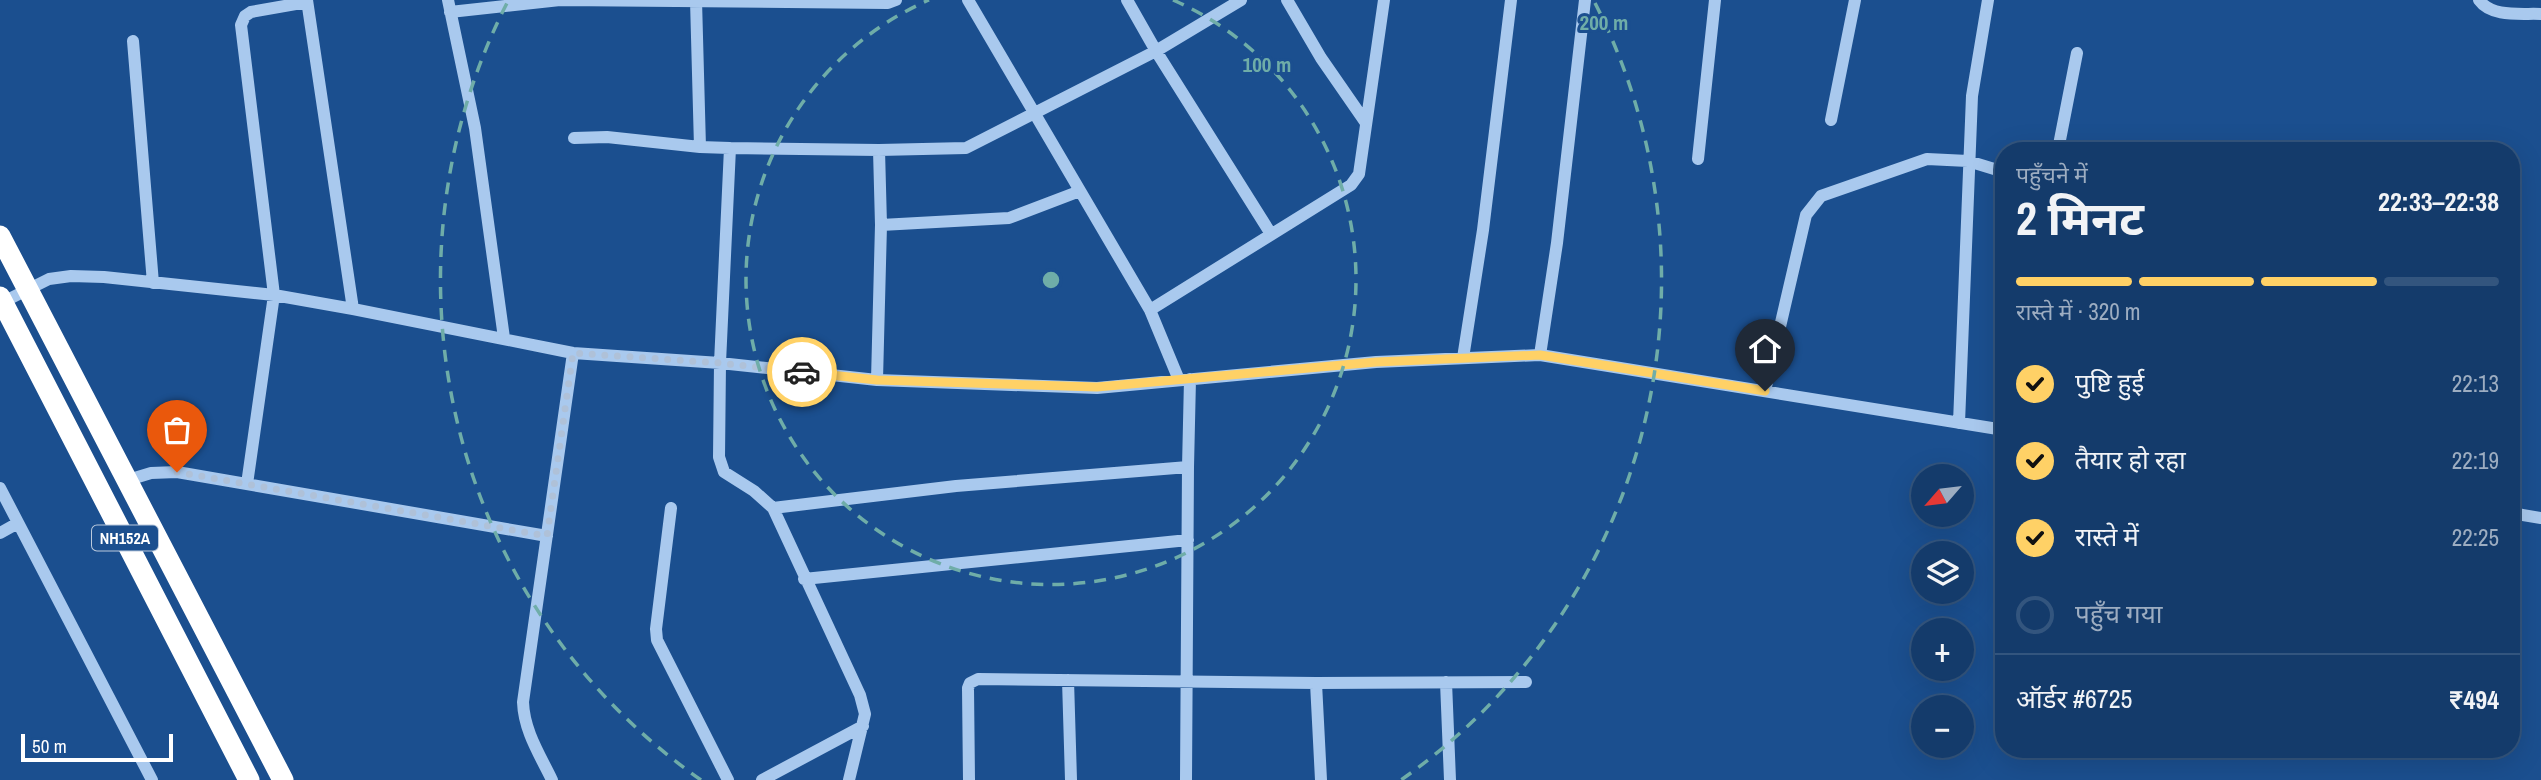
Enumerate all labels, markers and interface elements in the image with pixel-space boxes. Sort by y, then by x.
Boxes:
text: 200 m [1580,8,1628,37]
text: 100 m [1243,50,1291,79]
text: पहुँचने में [2016,159,2088,190]
text: 22:33–22:38 [2378,184,2499,219]
text: 2 मिनट [2016,187,2144,249]
centre of rings [1039,268,1063,292]
text: रास्ते में · 320 m [2016,296,2141,327]
pin [1735,319,1795,391]
icon: home [1746,330,1784,368]
courier [767,337,837,407]
icon: car [783,353,821,391]
icon: check [2016,365,2054,403]
text: पुष्टि हुई [2075,365,2144,400]
text: 22:13 [2452,368,2499,399]
pin [147,400,207,472]
icon: bag [158,411,196,449]
icon: check [2016,442,2054,480]
text: तैयार हो रहा [2075,442,2186,477]
text: 22:19 [2452,445,2499,476]
north arrow [1911,464,1974,527]
map controls [1911,464,1974,758]
icon: check [2016,519,2054,557]
text: रास्ते में [2075,519,2139,554]
text: 22:25 [2452,522,2499,553]
road number: NH152A [92,526,158,551]
button: layers [1911,541,1974,604]
text: पहुँच गया [2075,596,2162,631]
button: + [1911,618,1974,681]
text: ऑर्डर #6725 [2016,681,2132,716]
text: ₹494 [2448,682,2499,717]
button: − [1911,695,1974,758]
scale bar [21,731,173,763]
text: 50 m [32,733,67,759]

